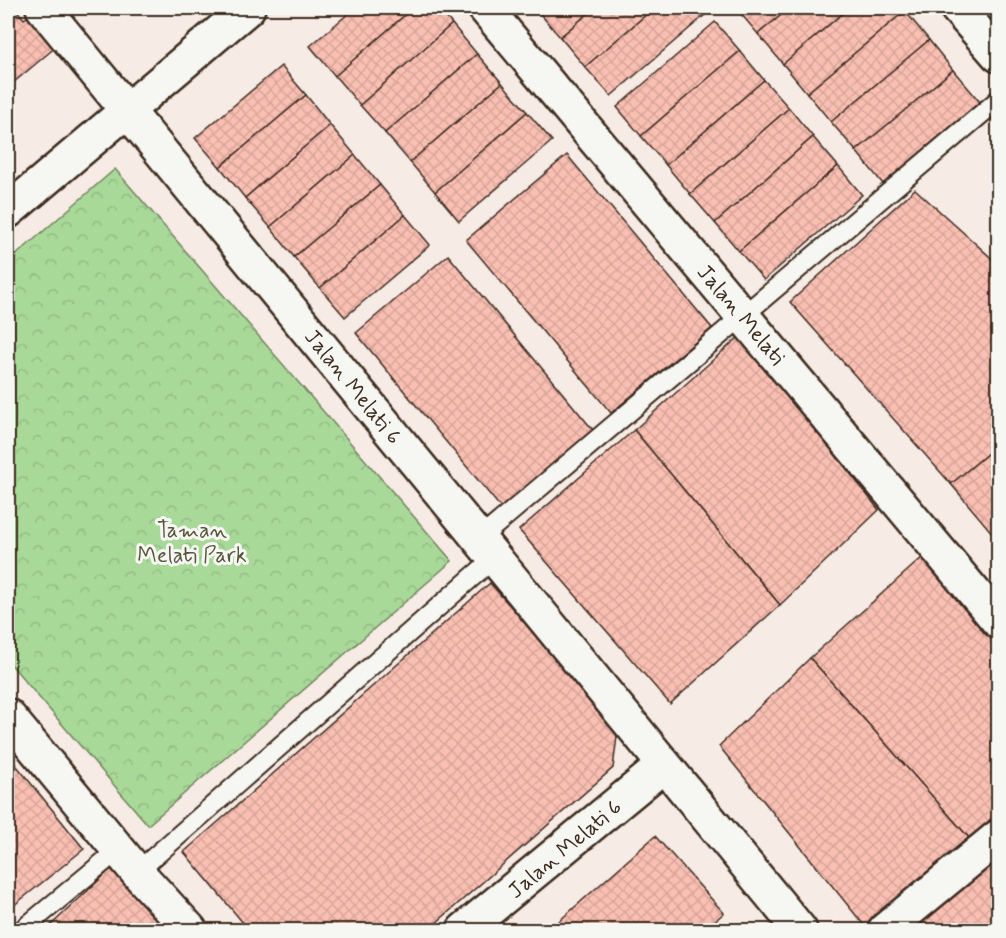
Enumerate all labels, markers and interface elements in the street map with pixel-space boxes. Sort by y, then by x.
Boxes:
street label: Jalan Melati [690,259,791,371]
street label: Jalan Melati 6 [297,324,407,451]
park label: Taman Melati Park [137,517,247,570]
street label: Jalan Melati 6 [503,794,628,905]

